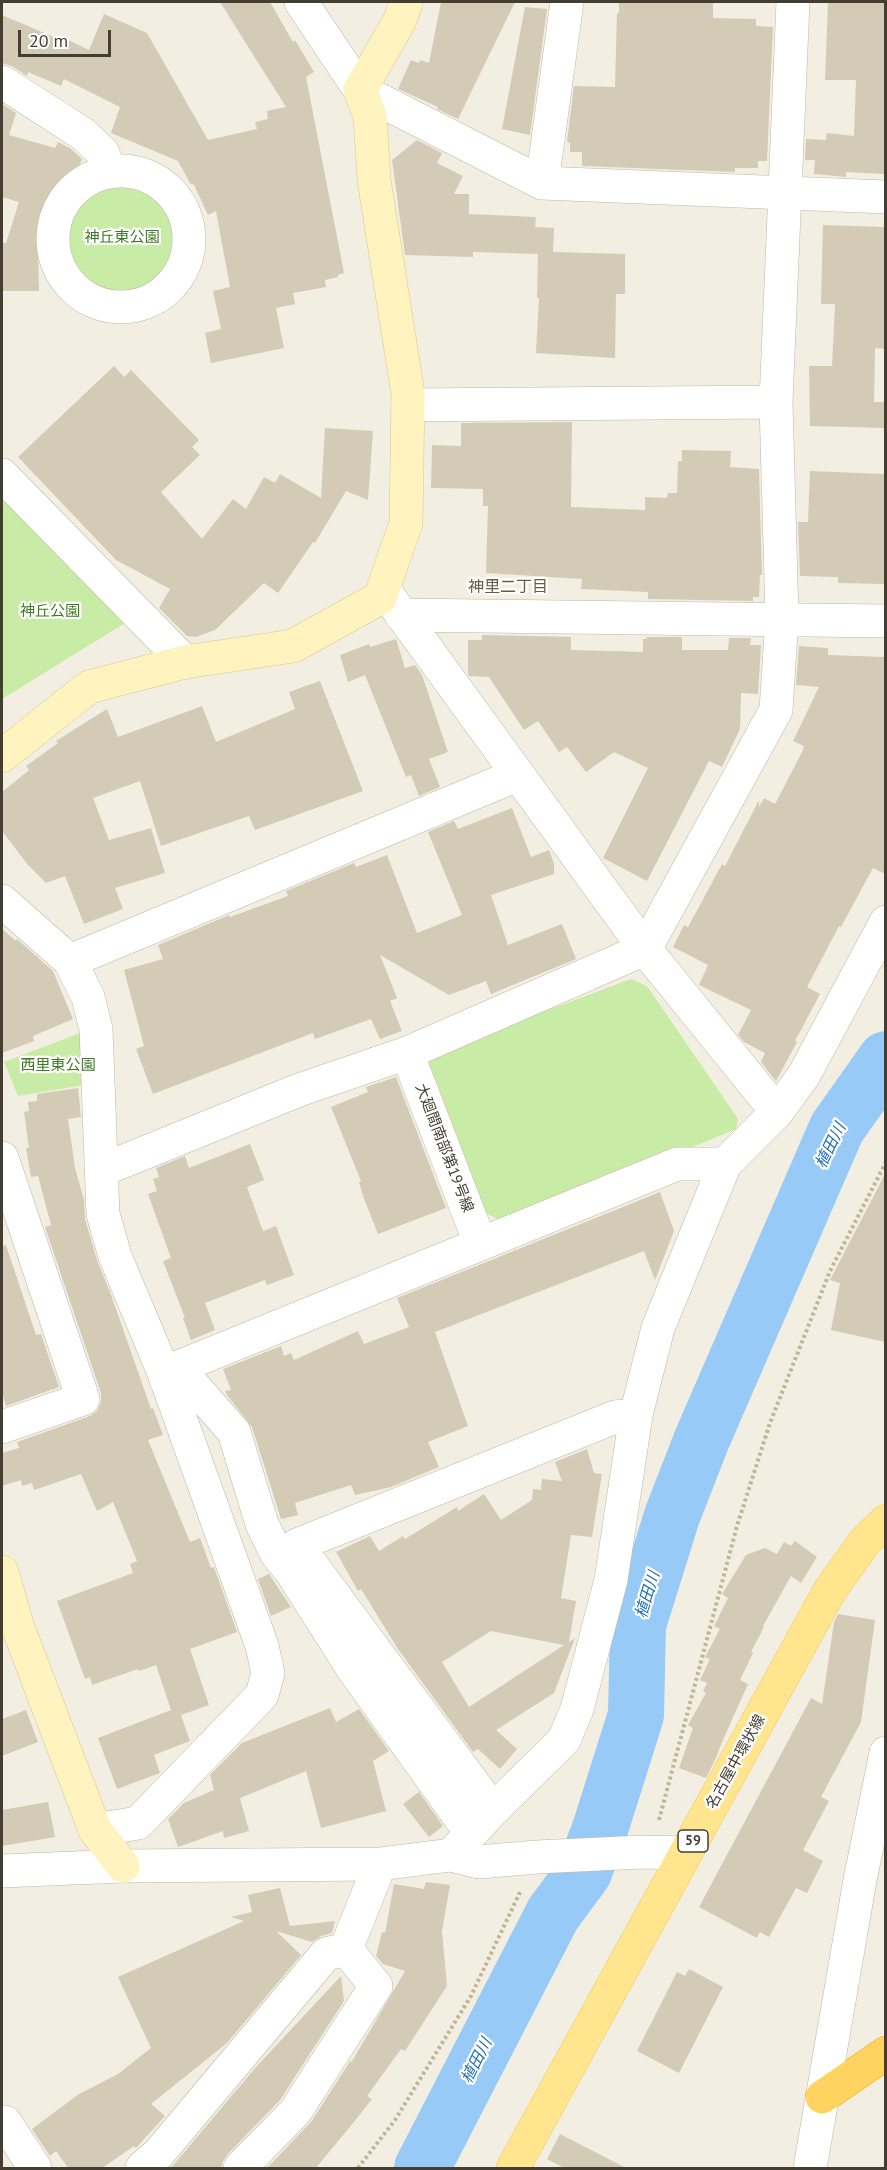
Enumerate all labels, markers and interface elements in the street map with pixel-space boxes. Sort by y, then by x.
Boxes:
scale bar [21,18,114,56]
text: 20 m [29,29,68,52]
park label: 神丘東公園 [85,229,159,247]
district label: 神里二丁目 [468,577,548,597]
park label: 神丘公園 [20,603,80,621]
park label: 西里東公園 [21,1057,95,1075]
street label: 大廻間南部第19号線 [411,1081,477,1215]
water label: 植田川 [812,1120,850,1172]
water label: 植田川 [632,1569,664,1621]
street label: 名古屋中環状線 [703,1712,769,1812]
road number: 59 [678,1830,708,1852]
water label: 植田川 [458,2035,496,2087]

